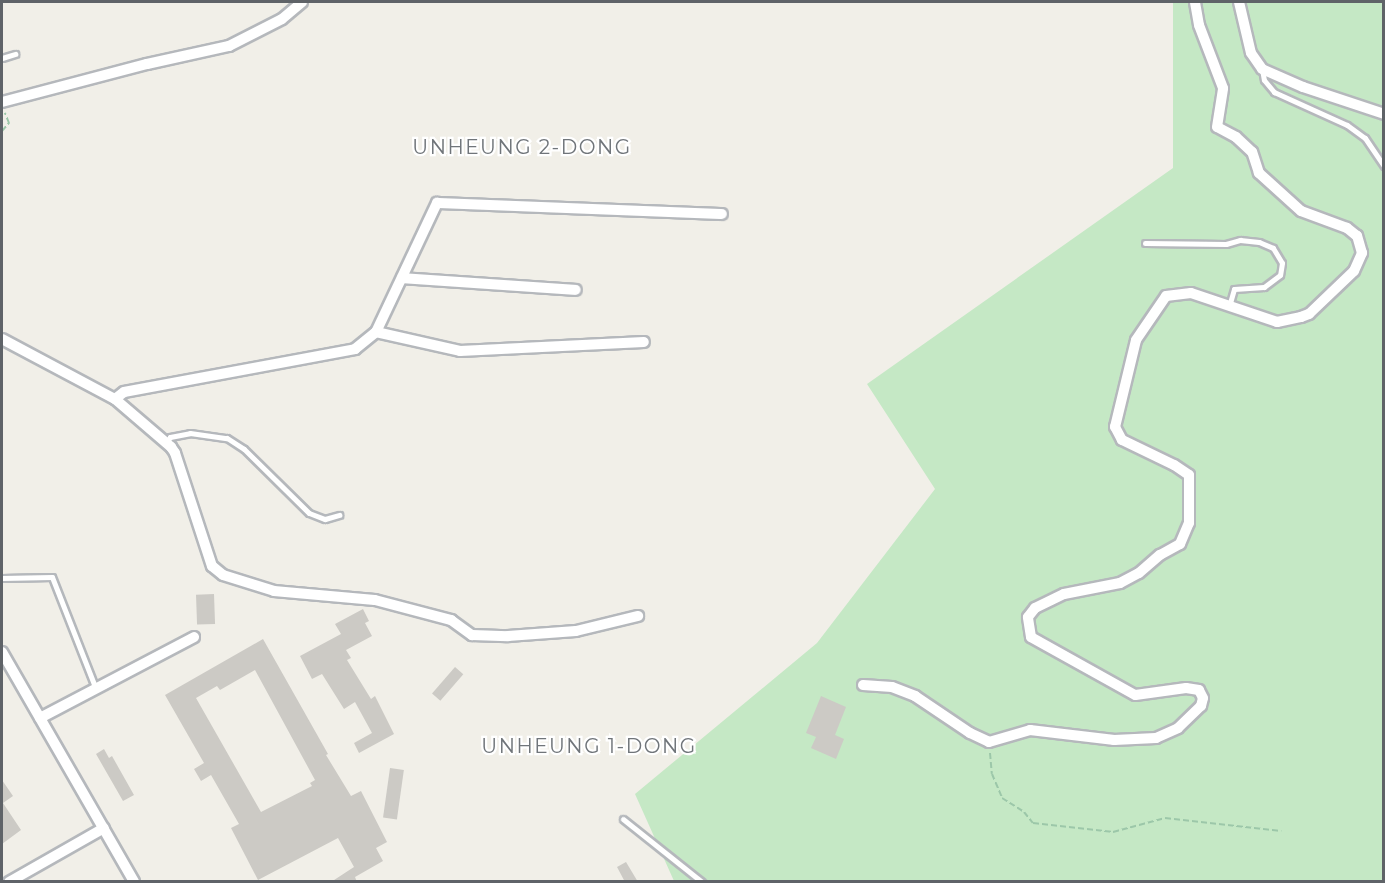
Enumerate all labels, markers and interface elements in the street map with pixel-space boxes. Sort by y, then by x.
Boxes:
district label: UNHEUNG 2-DONG [412,135,632,159]
district label: UNHEUNG 1-DONG [481,734,697,758]

